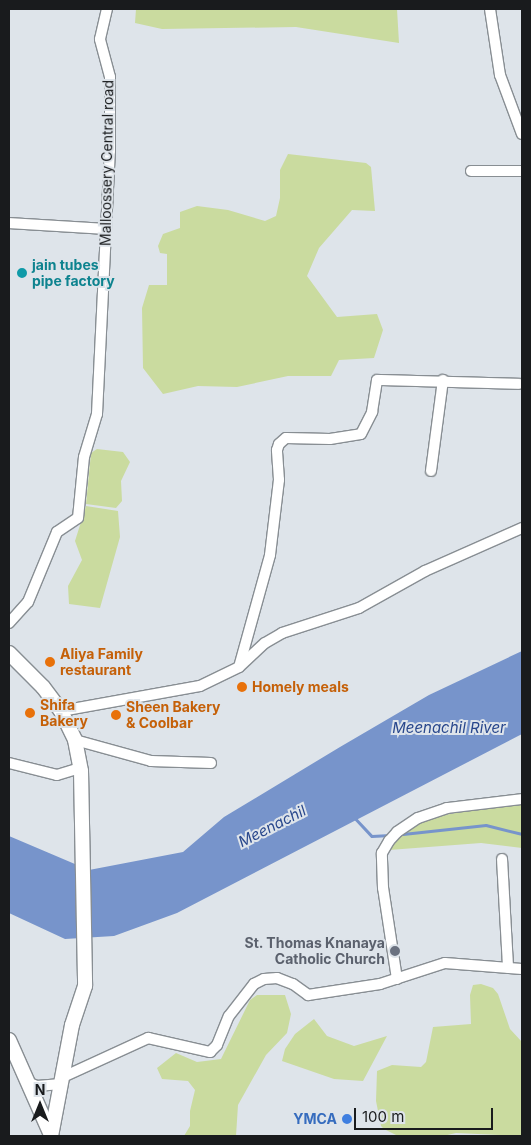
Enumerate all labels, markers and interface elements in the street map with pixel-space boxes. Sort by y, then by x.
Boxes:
street label: Malloossery Central road [97,80,117,246]
place label: jain tubes pipe factory [32,257,115,290]
marker: jain tubes pipe factory [16,267,28,279]
place label: Aliya Family restaurant [60,646,143,679]
marker: Aliya Family restaurant [44,656,56,668]
place label: Homely meals [252,679,349,695]
marker: Homely meals [236,681,248,693]
place label: Shifa Bakery [40,697,88,730]
place label: Sheen Bakery & Coolbar [126,699,220,732]
marker: Shifa Bakery [24,707,36,719]
marker: Sheen Bakery & Coolbar [110,709,122,721]
water label: Meenachil River [392,719,506,737]
water label: Meenachil [235,801,309,851]
place label: St. Thomas Knanaya Catholic Church [244,935,385,968]
marker: St. Thomas Knanaya Catholic Church [389,945,401,957]
north arrow [15,1080,65,1130]
text: N [35,1081,45,1098]
scale bar [356,1098,495,1130]
text: 100 m [362,1107,404,1126]
place label: YMCA [293,1111,337,1127]
marker: YMCA [341,1113,353,1125]

